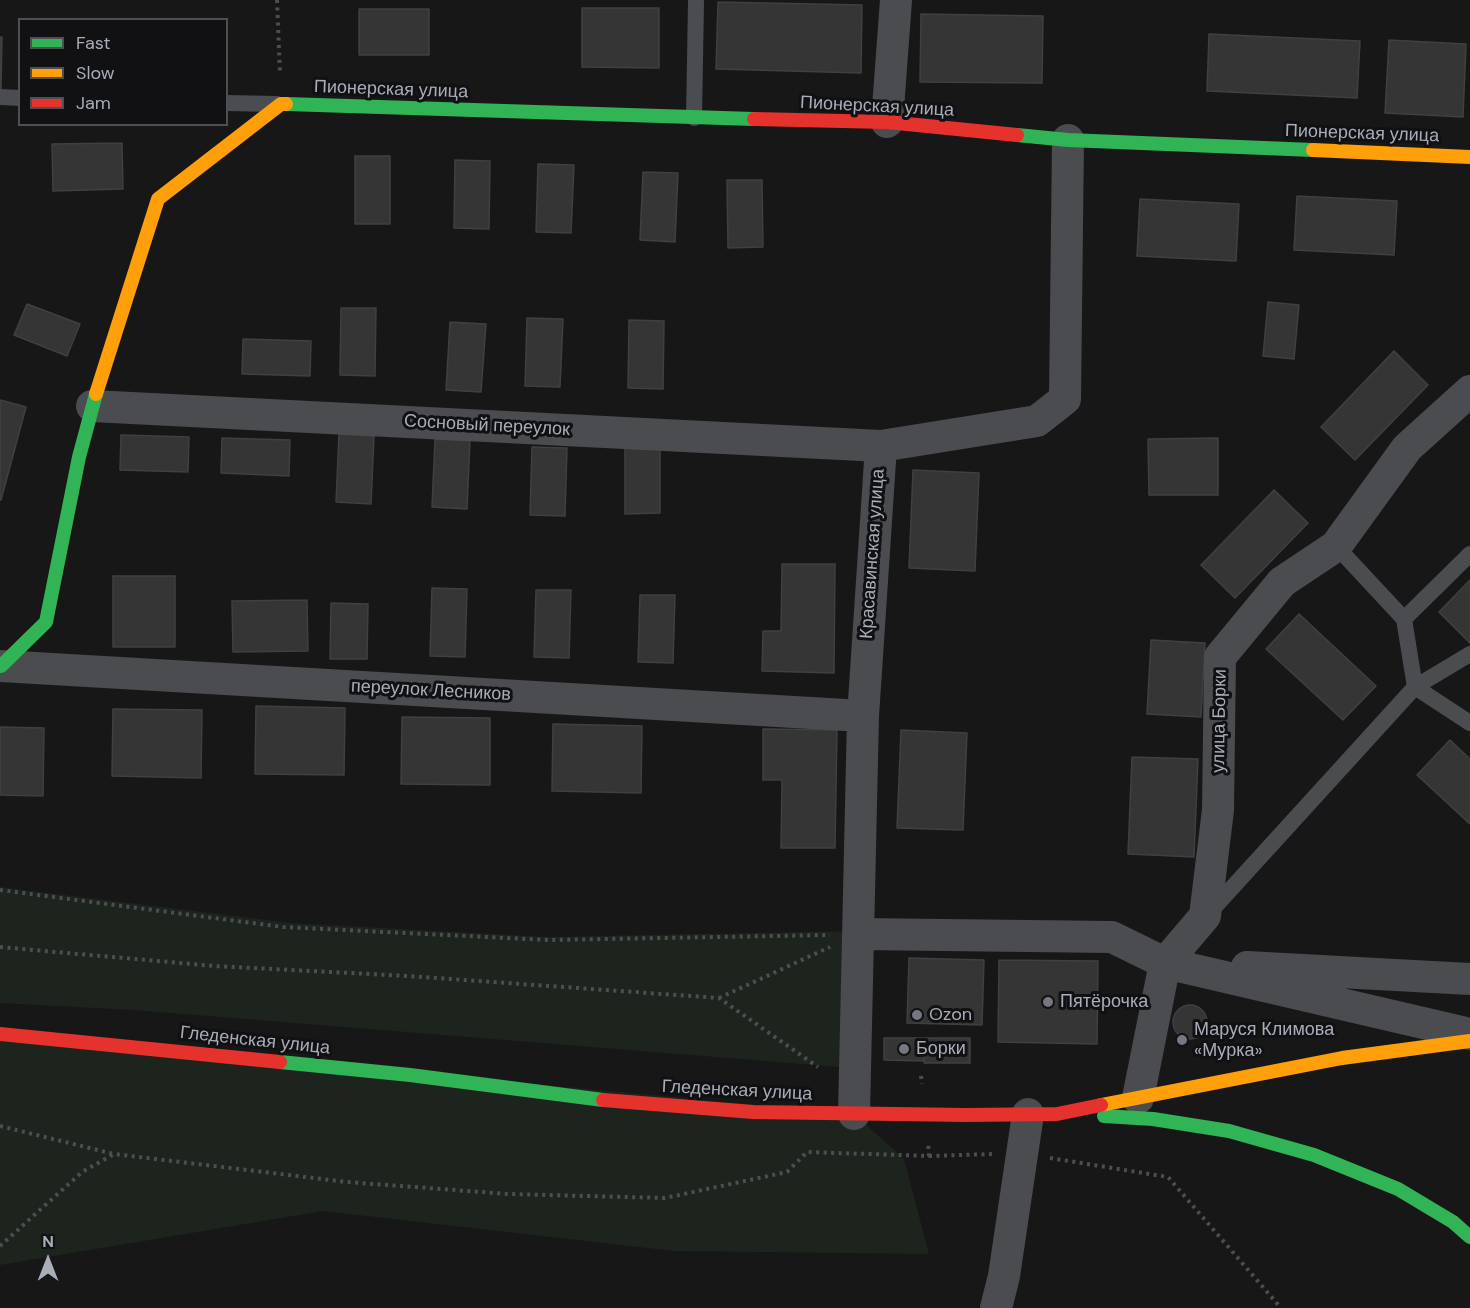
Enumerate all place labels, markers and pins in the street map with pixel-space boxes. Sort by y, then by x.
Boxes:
place label: Пятёрочка [1060,991,1148,1013]
marker: Пятёрочка [1041,995,1055,1009]
place label: Ozon [929,1004,972,1026]
marker: Ozon [910,1008,924,1022]
place label: Маруся Климова «Мурка» [1194,1019,1334,1062]
marker: Маруся Климова «Мурка» [1175,1033,1189,1047]
place label: Борки [916,1038,966,1060]
marker: Борки [897,1042,911,1056]

